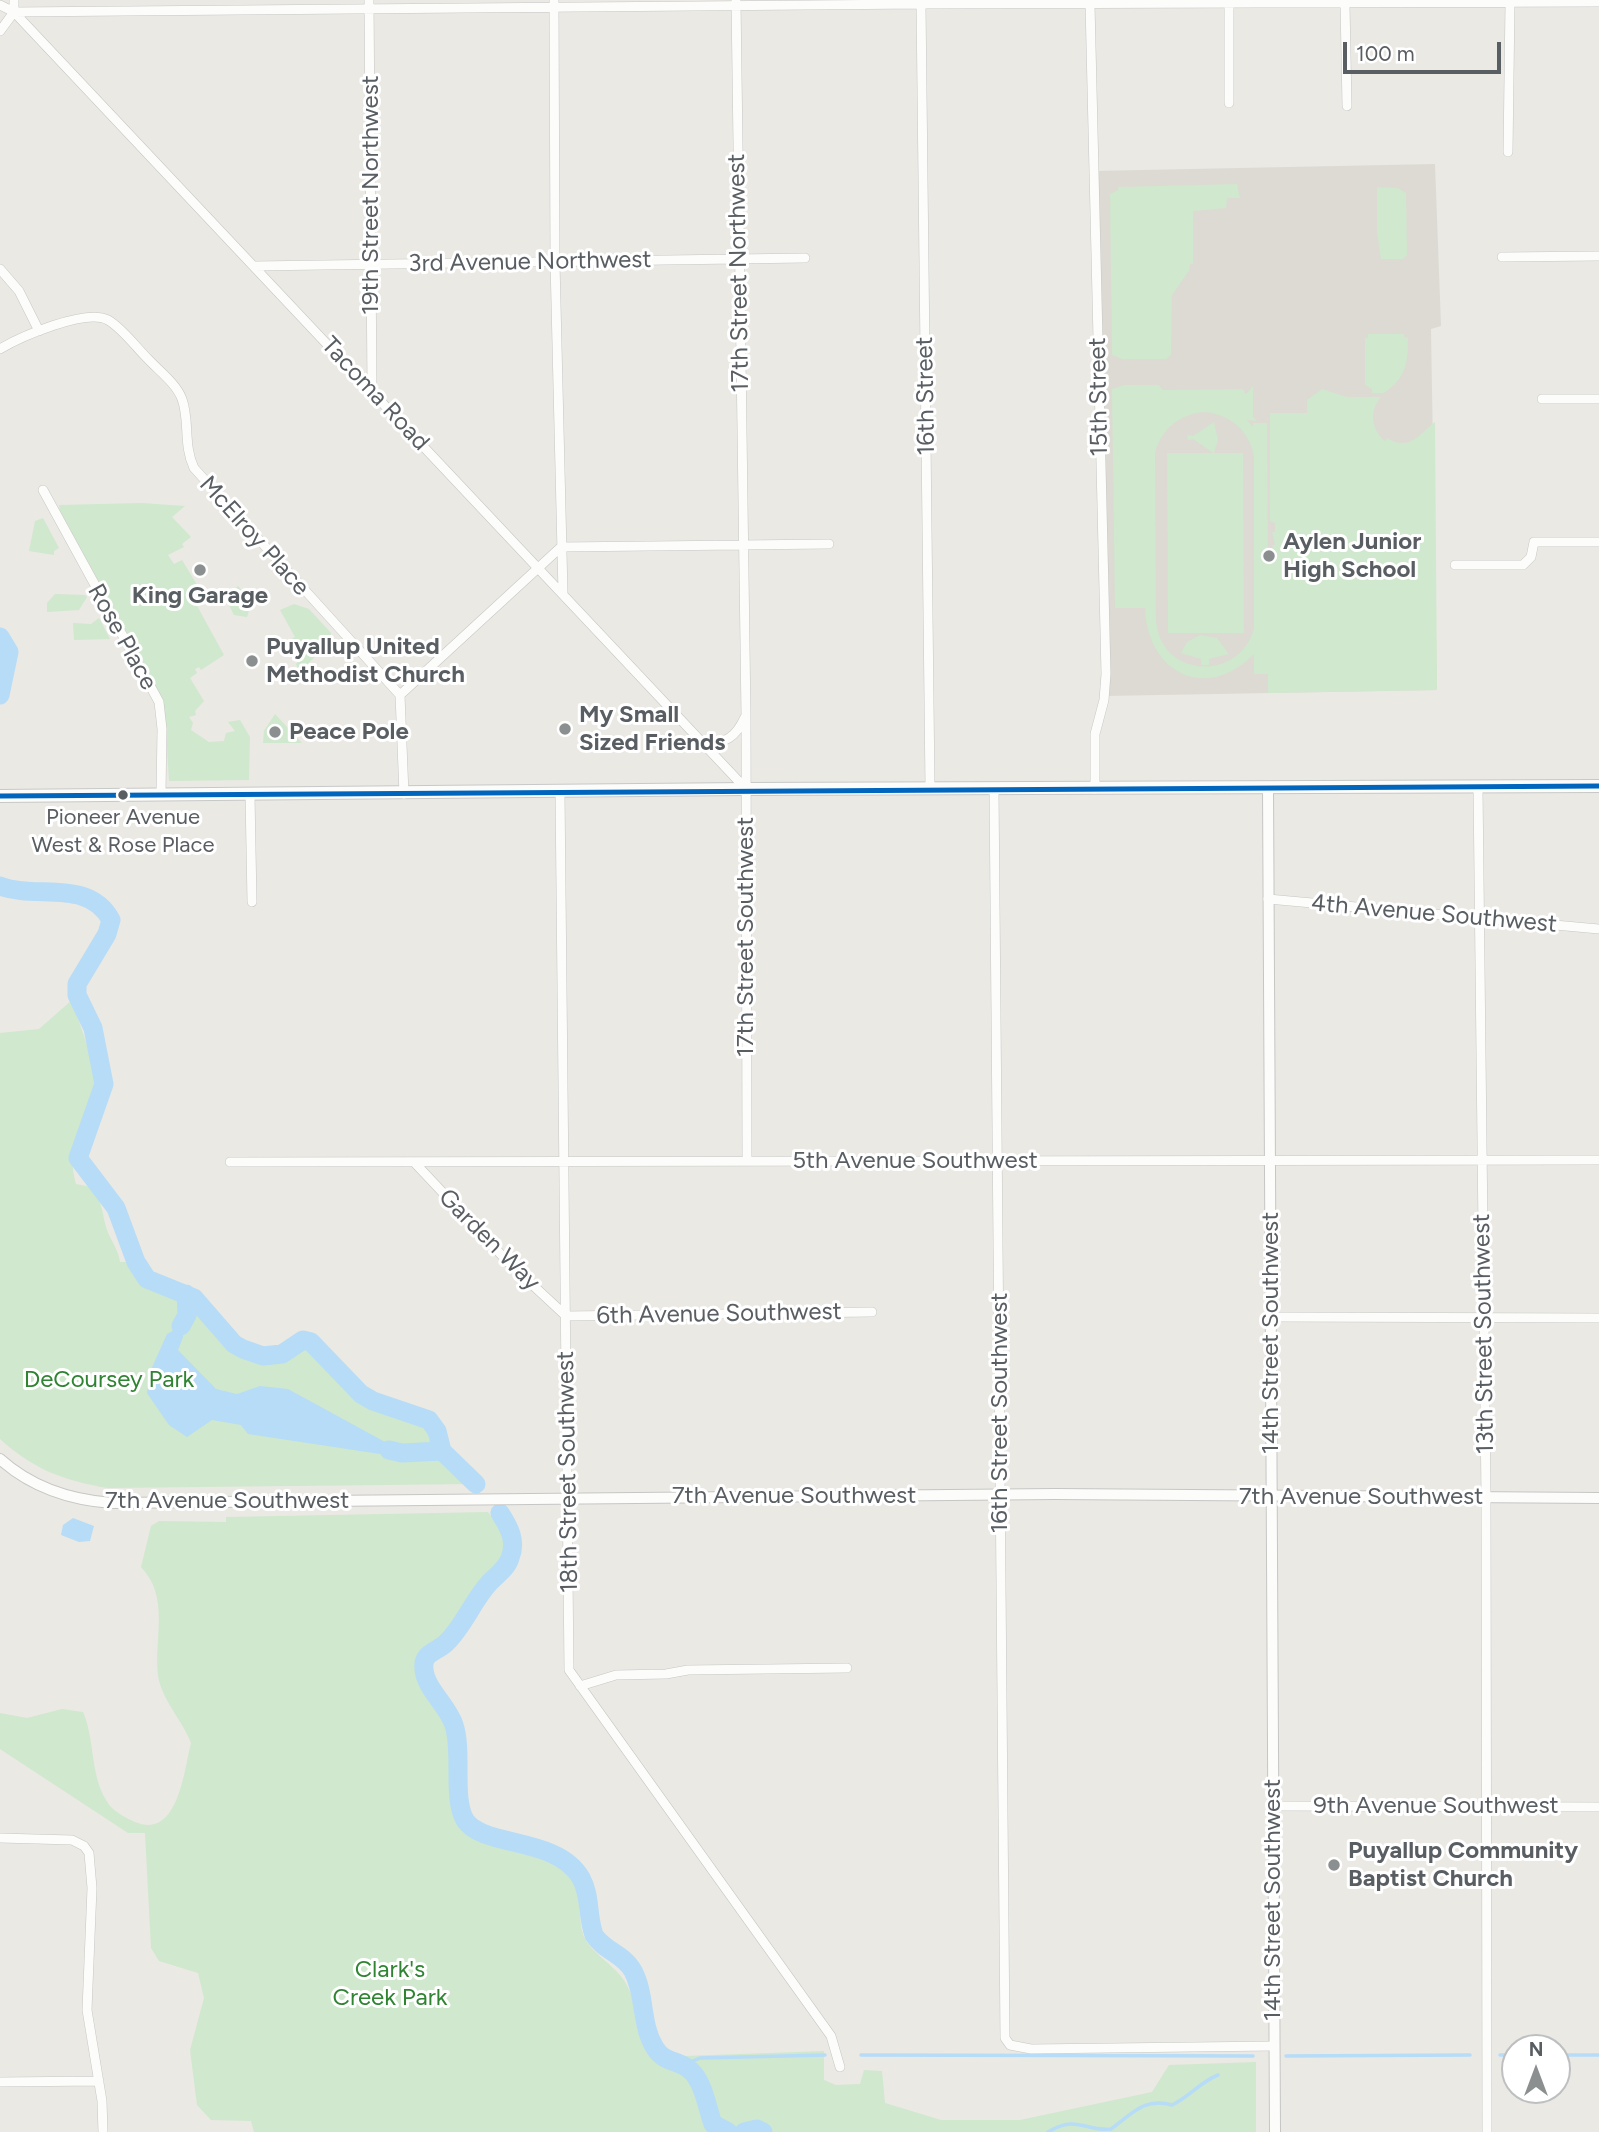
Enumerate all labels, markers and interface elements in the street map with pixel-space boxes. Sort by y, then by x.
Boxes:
scale bar [1347,28,1504,72]
text: 100 m [1356,41,1415,66]
street label: 19th Street Northwest [357,75,385,315]
street label: 17th Street Northwest [723,153,755,393]
street label: 3rd Avenue Northwest [408,245,652,279]
street label: Tacoma Road [315,331,435,457]
street label: 16th Street [911,336,941,456]
street label: 15th Street [1084,337,1114,457]
street label: McElroy Place [193,470,315,602]
place label: Aylen Junior High School [1283,528,1421,584]
marker: Aylen Junior High School [1261,548,1277,564]
marker: King Garage [192,562,208,578]
street label: Rose Place [81,579,163,695]
place label: King Garage [132,582,268,610]
place label: Puyallup United Methodist Church [266,633,465,689]
marker: Puyallup United Methodist Church [244,653,260,669]
place label: My Small Sized Friends [579,701,725,757]
place label: Peace Pole [289,718,409,746]
marker: My Small Sized Friends [557,721,573,737]
marker: Peace Pole [267,724,283,740]
marker: Pioneer Avenue West & Rose Place [116,788,130,802]
place label: Pioneer Avenue West & Rose Place [32,805,214,856]
street label: 17th Street Southwest [732,817,760,1057]
street label: 4th Avenue Southwest [1310,889,1558,939]
street label: 5th Avenue Southwest [792,1147,1038,1175]
street label: Garden Way [432,1183,546,1297]
street label: 14th Street Southwest [1257,1212,1285,1454]
street label: 13th Street Southwest [1468,1213,1500,1455]
street label: 16th Street Southwest [986,1292,1014,1534]
street label: 6th Avenue Southwest [596,1297,842,1331]
street label: 18th Street Southwest [551,1351,585,1593]
park label: DeCoursey Park [24,1366,194,1394]
street label: 7th Avenue Southwest [672,1482,916,1510]
street label: 7th Avenue Southwest [1239,1483,1483,1511]
street label: 7th Avenue Southwest [105,1487,349,1515]
street label: 14th Street Southwest [1259,1779,1287,2021]
street label: 9th Avenue Southwest [1313,1792,1559,1820]
place label: Puyallup Community Baptist Church [1348,1837,1578,1893]
marker: Puyallup Community Baptist Church [1326,1857,1342,1873]
park label: Clark's Creek Park [333,1956,447,2012]
north arrow [1501,2034,1571,2104]
text: N [1529,2038,1543,2061]

